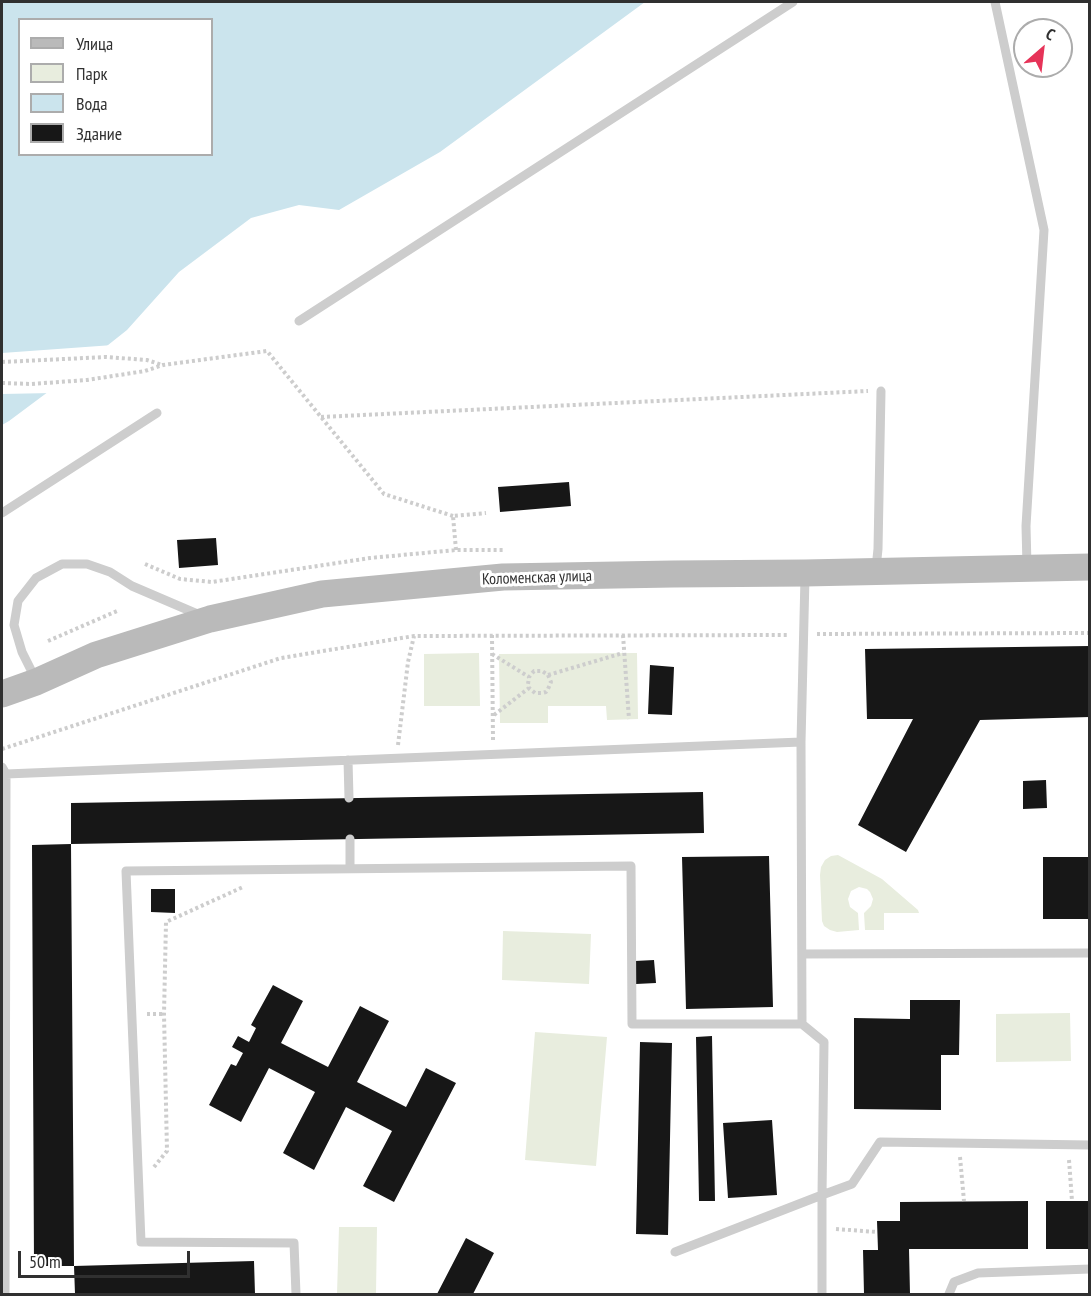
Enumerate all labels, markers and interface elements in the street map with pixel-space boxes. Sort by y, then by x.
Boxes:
legend [18,18,213,156]
north arrow [1013,18,1073,78]
text: С [1043,23,1058,44]
text: Улица [76,32,113,55]
text: Парк [76,62,107,85]
text: Вода [76,92,107,115]
text: Здание [76,122,122,145]
street label: Коломенская улица [482,566,592,590]
scale bar [21,1239,194,1277]
text: 50 m [29,1250,61,1273]

